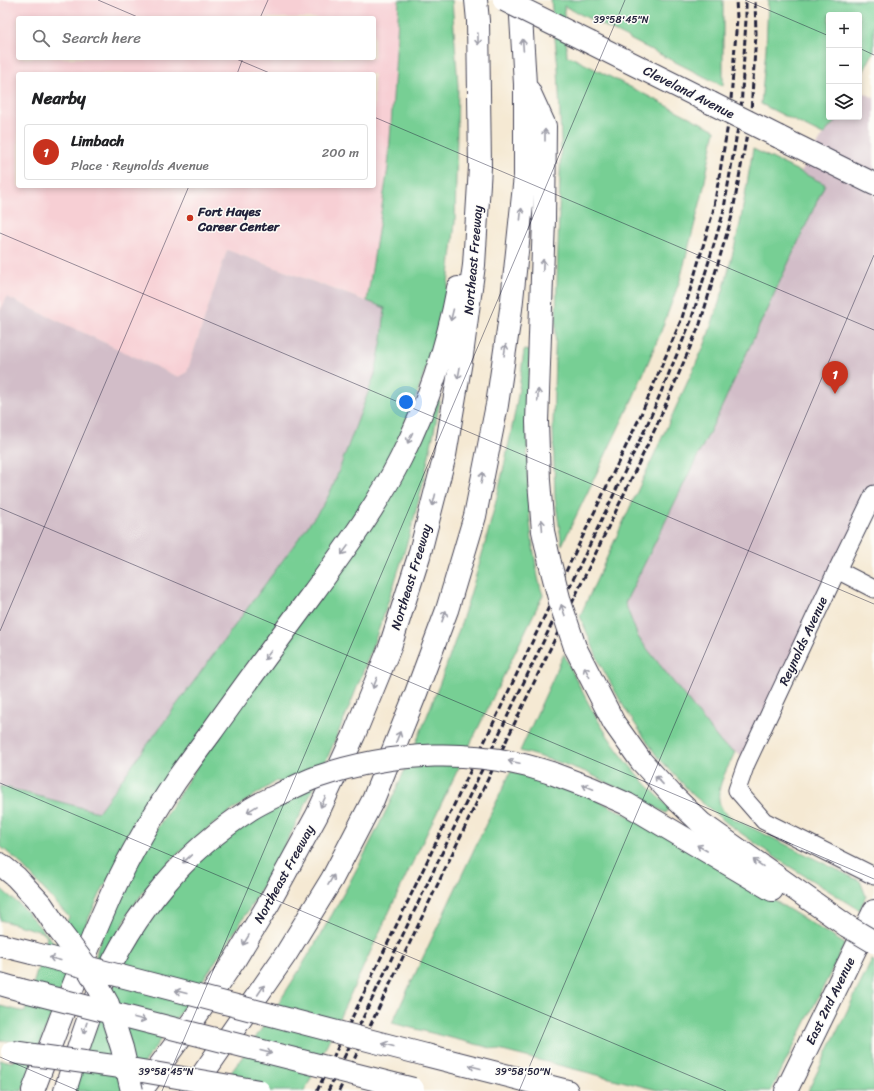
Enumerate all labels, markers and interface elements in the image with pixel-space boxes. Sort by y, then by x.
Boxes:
text: 39°58'45"N [593,11,649,29]
map controls [826,12,862,120]
button: + [826,12,862,48]
search box [16,16,376,60]
text: Search here [62,25,141,51]
icon: search [30,27,52,49]
one-way arrow [474,32,482,45]
one-way arrow [519,39,526,52]
button: − [826,48,862,84]
street label: Cleveland Avenue [639,59,739,125]
text: Nearby [32,83,86,113]
button: layers [826,84,862,120]
text: Limbach [71,128,124,154]
one-way arrow [541,129,549,142]
text: 1 [43,141,49,164]
text: 200 m [322,141,359,164]
text: Place · Reynolds Avenue [71,154,209,177]
place label: Fort Hayes Career Center [197,200,281,238]
street label: Northeast Freeway [457,204,489,316]
one-way arrow [517,208,525,221]
marker: Fort Hayes Career Center [185,213,195,223]
one-way arrow [539,259,546,272]
one-way arrow [448,308,456,321]
one-way arrow [501,344,509,357]
pin: 1 [822,361,848,394]
one-way arrow [455,366,463,379]
one-way arrow [534,389,541,402]
your location [396,392,416,412]
one-way arrow [406,432,413,444]
one-way arrow [479,471,487,484]
one-way arrow [429,493,437,506]
one-way arrow [539,519,546,532]
street label: Northeast Freeway [384,521,438,633]
one-way arrow [341,544,349,555]
street label: Reynolds Avenue [772,592,834,690]
one-way arrow [558,605,566,617]
one-way arrow [441,610,449,622]
one-way arrow [264,649,272,660]
one-way arrow [583,666,590,678]
one-way arrow [371,676,379,688]
one-way arrow [395,732,402,744]
one-way arrow [508,757,521,765]
one-way arrow [654,775,663,785]
one-way arrow [582,782,594,790]
one-way arrow [319,795,326,807]
one-way arrow [246,806,258,814]
street label: Northeast Freeway [247,820,321,928]
one-way arrow [696,843,708,851]
one-way arrow [183,854,193,863]
one-way arrow [752,859,763,867]
one-way arrow [328,874,335,886]
one-way arrow [242,934,250,946]
street label: East 2nd Avenue [799,953,861,1049]
one-way arrow [49,955,62,962]
one-way arrow [258,984,266,996]
one-way arrow [175,988,188,995]
one-way arrow [133,1016,146,1024]
one-way arrow [80,1022,88,1034]
one-way arrow [382,1041,395,1049]
one-way arrow [259,1049,272,1057]
text: 39°58'45"N [138,1063,194,1081]
one-way arrow [469,1063,482,1071]
text: 39°58'50"N [495,1063,551,1081]

